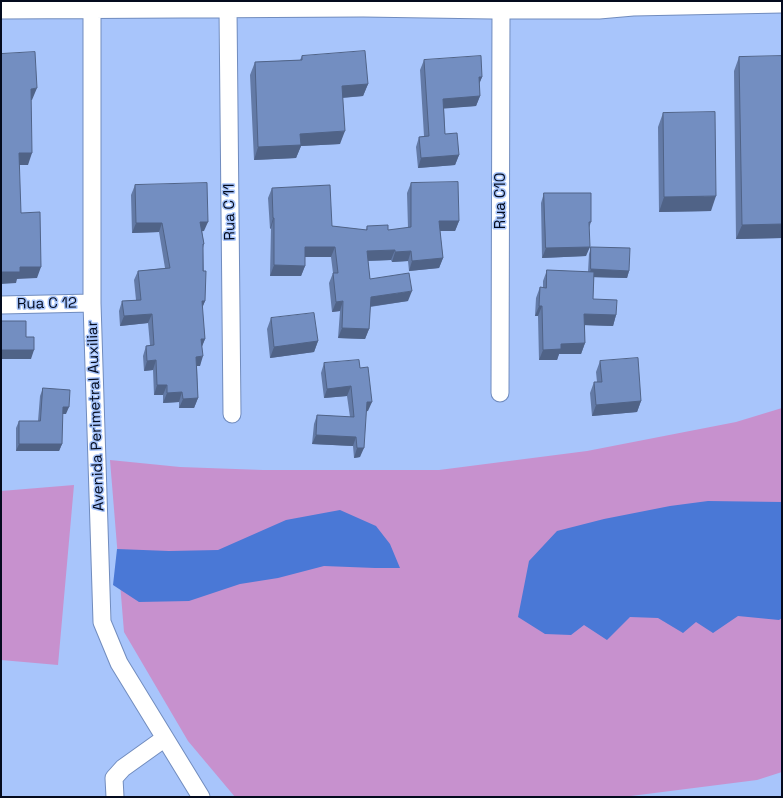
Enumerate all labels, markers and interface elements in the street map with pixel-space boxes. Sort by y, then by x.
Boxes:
street label: Rua C10 [492,173,510,229]
street label: Rua C 11 [221,183,239,241]
street label: Rua C 12 [17,294,77,314]
street label: Avenida Perimetral Auxiliar [84,320,108,512]

